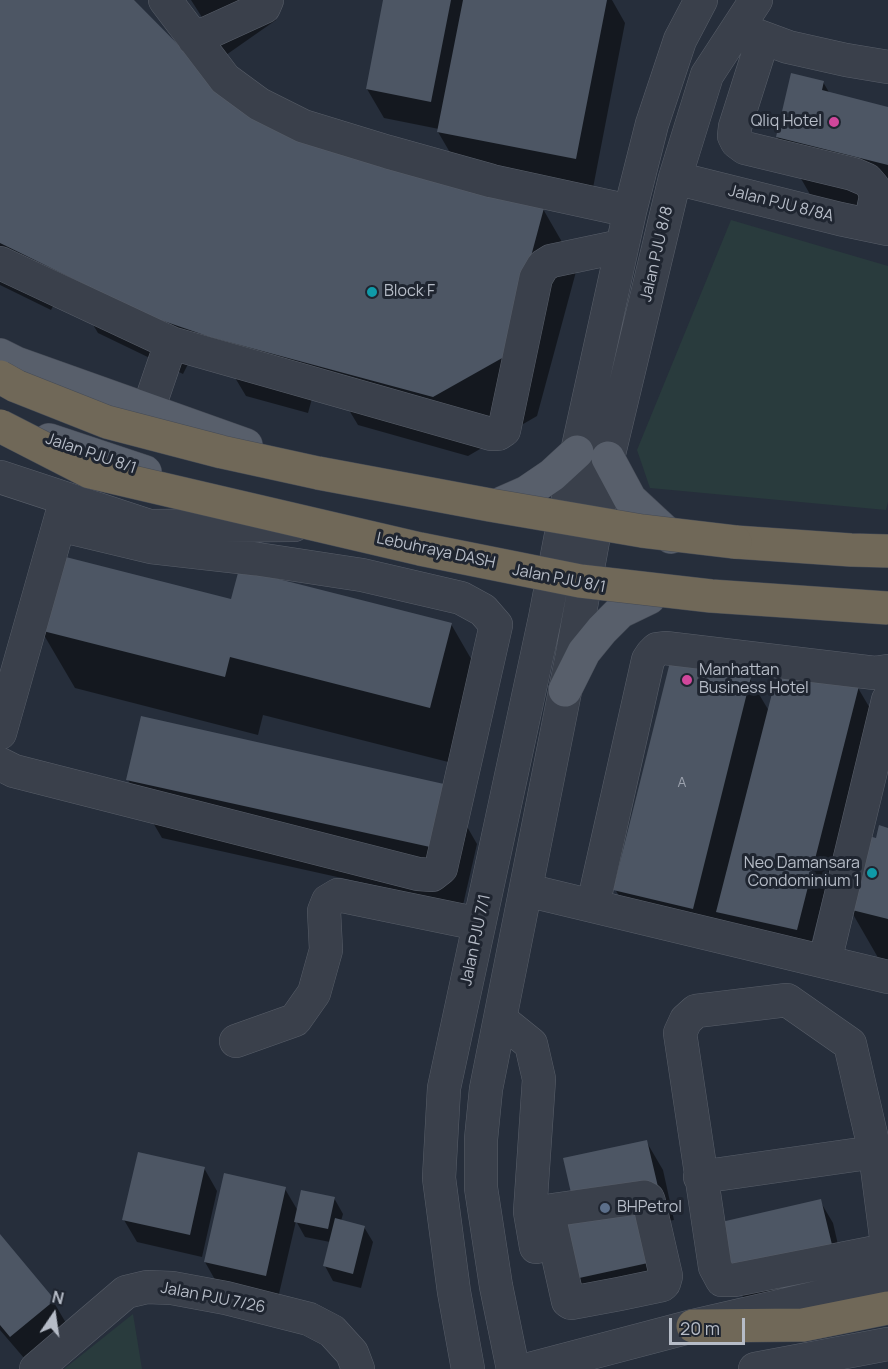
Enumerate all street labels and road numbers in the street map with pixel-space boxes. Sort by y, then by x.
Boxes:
street label: Jalan PJU 8/8A [726,182,836,226]
street label: Jalan PJU 8/8 [637,204,677,304]
street label: Jalan PJU 8/1 [43,430,139,478]
street label: Lebuhraya DASH [375,529,497,573]
street label: Jalan PJU 8/1 [511,561,607,597]
street label: Jalan PJU 7/1 [457,892,495,988]
street label: Jalan PJU 7/26 [159,1278,267,1318]

